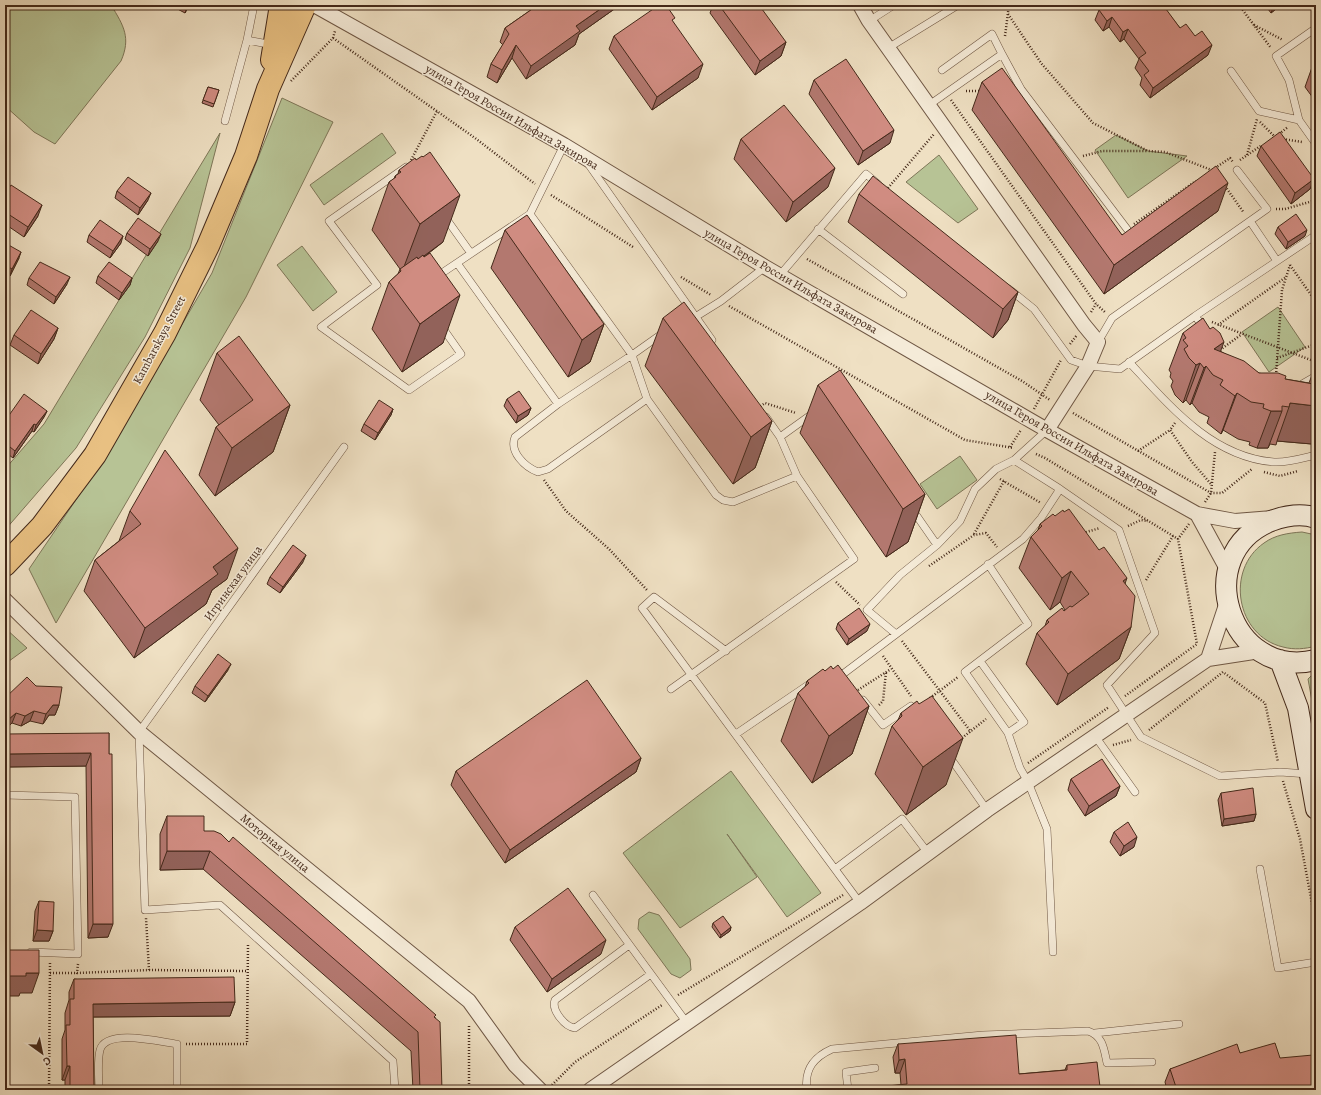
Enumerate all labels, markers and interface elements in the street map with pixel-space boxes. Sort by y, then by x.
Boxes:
street label: улица Героя России Ильфата Закирова [422,60,602,174]
street label: улица Героя России Ильфата Закирова [701,224,881,338]
street label: Kambarskaya Street [129,293,189,387]
street label: улица Героя России Ильфата Закирова [982,386,1162,500]
street label: Игринская улица [200,542,266,624]
street label: Моторная улица [237,810,313,876]
north arrow [22,1033,62,1073]
text: С [40,1053,54,1069]

